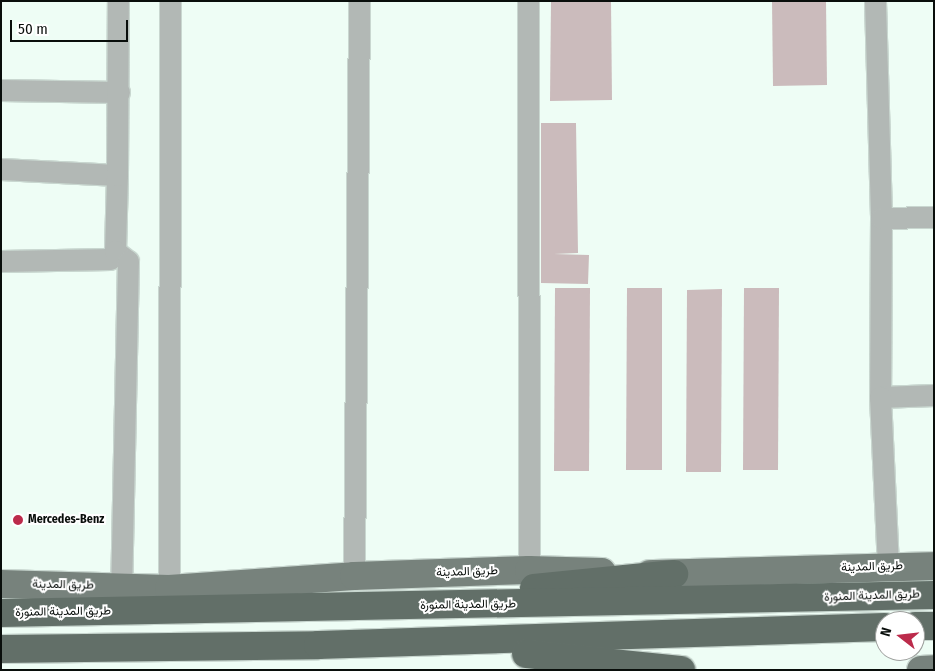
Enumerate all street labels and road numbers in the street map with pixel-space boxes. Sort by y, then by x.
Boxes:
street label: طريق المدينة [841,559,903,575]
street label: طريق المدينة [436,564,498,580]
street label: طريق المدينة [32,577,94,593]
street label: طريق المدينة المنورة [824,587,920,605]
street label: طريق المدينة المنورة [420,597,516,613]
street label: طريق المدينة المنورة [15,604,111,620]

